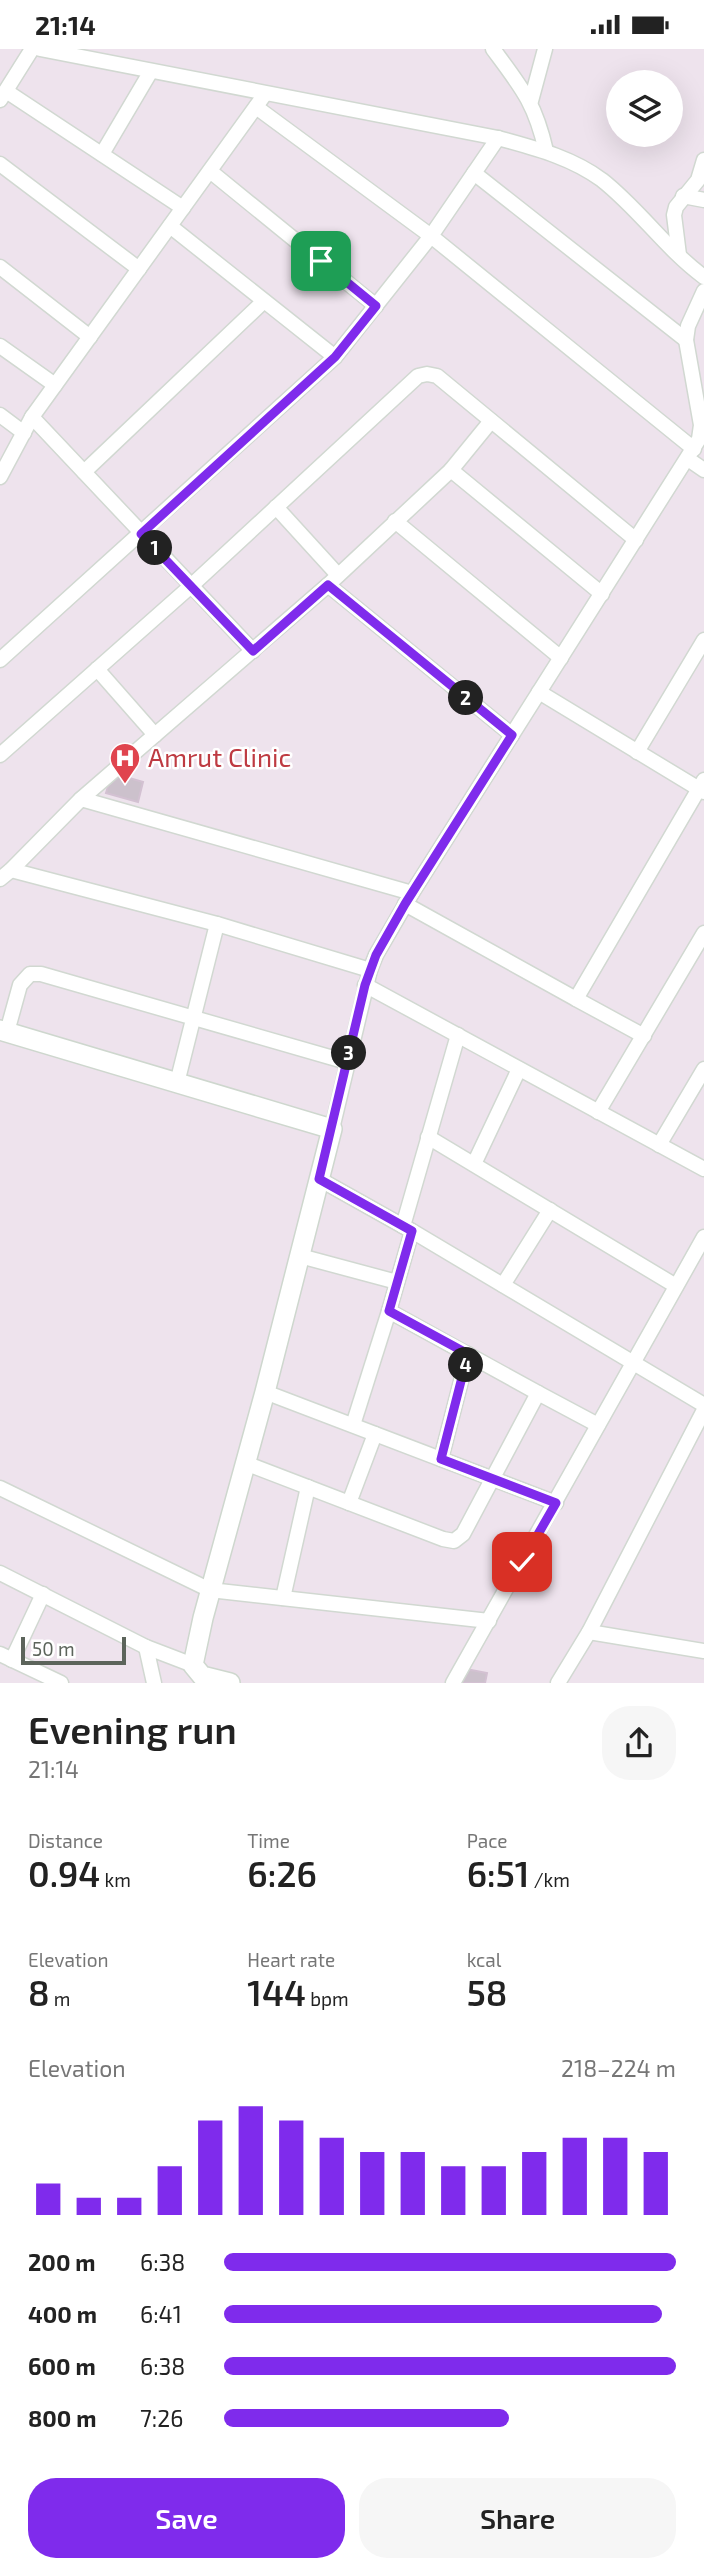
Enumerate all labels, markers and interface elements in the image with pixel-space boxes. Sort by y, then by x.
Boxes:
text: 21:14 [35,9,96,40]
map controls [606,70,683,147]
button: layers [606,70,683,147]
pin [291,231,351,291]
icon: arrive [302,242,340,280]
pin: 1 [138,531,172,565]
text: 1 [150,536,159,559]
pin: 2 [448,681,484,715]
text: 2 [460,686,471,709]
hospital icon: Amrut Clinic [108,741,142,785]
place label: Amrut Clinic [148,741,291,772]
pin: 3 [332,1035,366,1070]
text: 3 [343,1041,354,1064]
pin: 4 [448,1347,484,1383]
text: 4 [459,1353,472,1376]
pin [492,1532,552,1592]
icon: check [503,1543,541,1581]
scale bar [21,1634,126,1666]
text: 50 m [32,1637,75,1660]
text: Evening run [28,1706,237,1752]
button: share [602,1706,676,1780]
text: 21:14 [28,1755,79,1783]
text: Distance [28,1829,103,1852]
text: Time [247,1829,290,1852]
text: Pace [467,1829,508,1852]
text: 0.94 [28,1852,100,1894]
text: 6:26 [247,1852,317,1894]
text: 6:51 [467,1852,529,1894]
text: km [100,1868,131,1891]
text: /km [529,1868,570,1891]
text: Elevation [28,1948,109,1971]
text: Heart rate [247,1948,335,1971]
text: kcal [467,1948,501,1971]
text: 8 [28,1971,50,2013]
text: 144 [247,1971,306,2013]
text: 58 [467,1971,507,2013]
text: m [50,1987,70,2010]
text: bpm [306,1987,349,2010]
text: Elevation [28,2054,126,2082]
text: 218–224 m [561,2054,676,2082]
text: 200 m [28,2248,96,2276]
text: 6:38 [140,2248,185,2276]
text: 400 m [28,2300,97,2328]
text: 6:41 [140,2300,182,2328]
text: 600 m [28,2352,96,2380]
text: 6:38 [140,2352,185,2380]
text: 800 m [28,2404,97,2432]
text: 7:26 [140,2404,183,2432]
button: Save [28,2478,345,2558]
button: Share [359,2478,676,2558]

